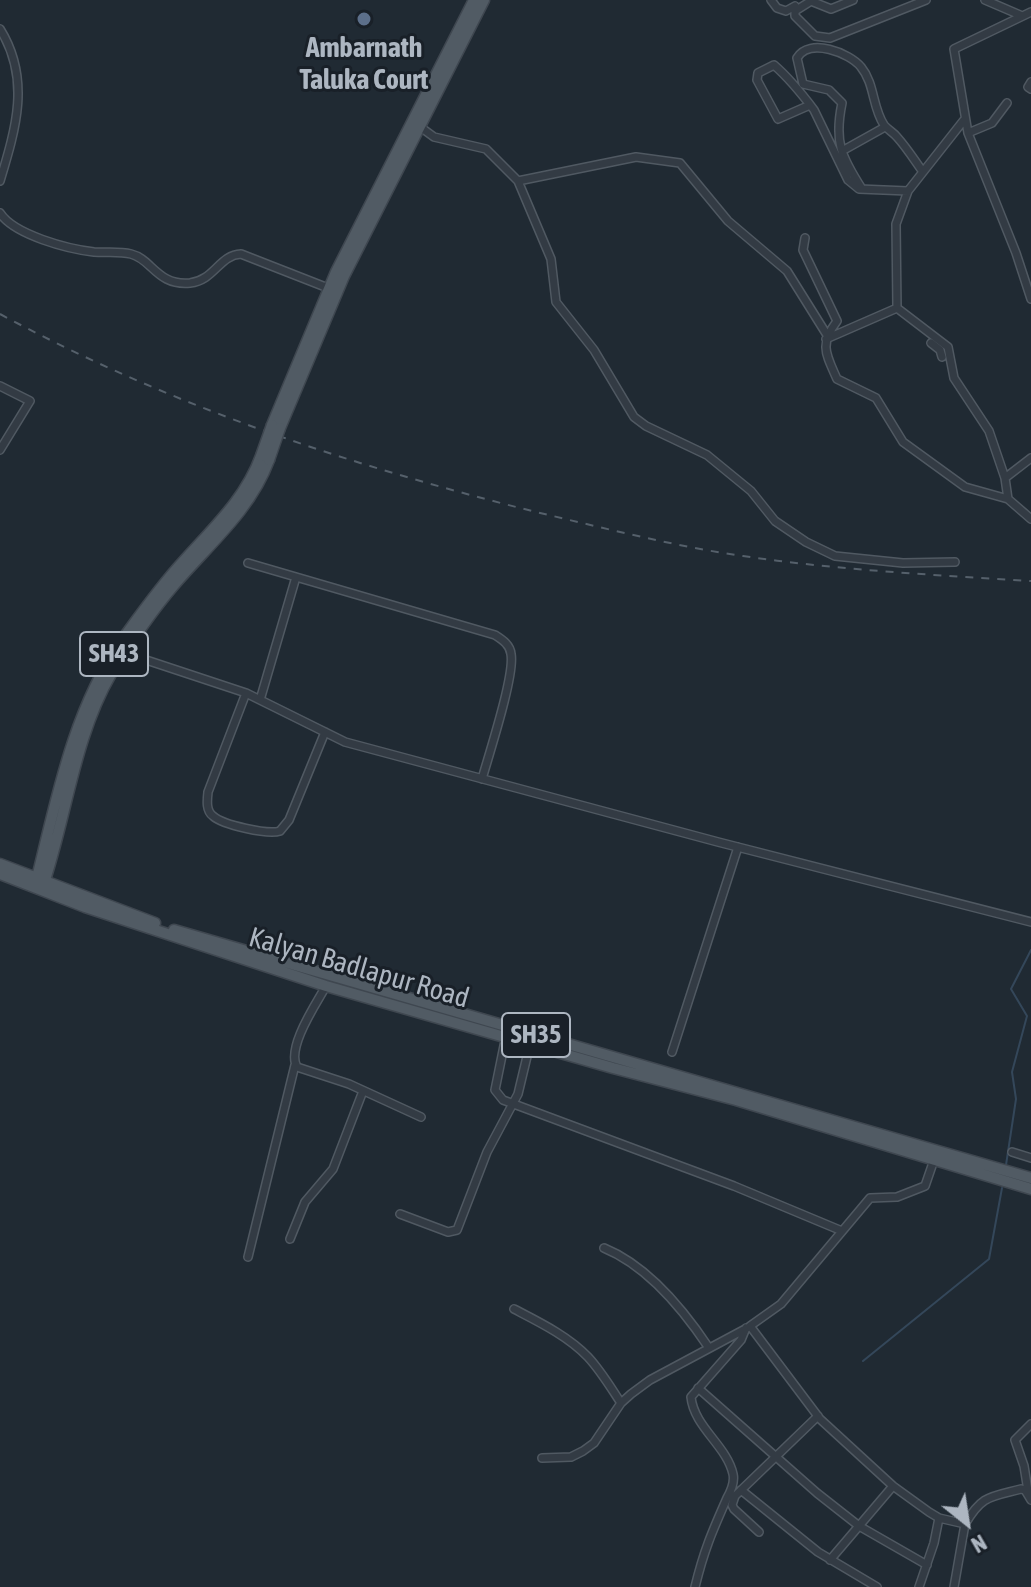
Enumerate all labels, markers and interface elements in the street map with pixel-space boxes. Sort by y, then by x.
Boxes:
marker: Ambarnath Taluka Court [355,10,373,28]
place label: Ambarnath Taluka Court [300,31,428,97]
road number: SH43 [80,632,148,676]
street label: Kalyan Badlapur Road [245,921,473,1015]
road number: SH35 [502,1013,570,1057]
north arrow [927,1483,1007,1563]
text: N [967,1529,991,1558]

